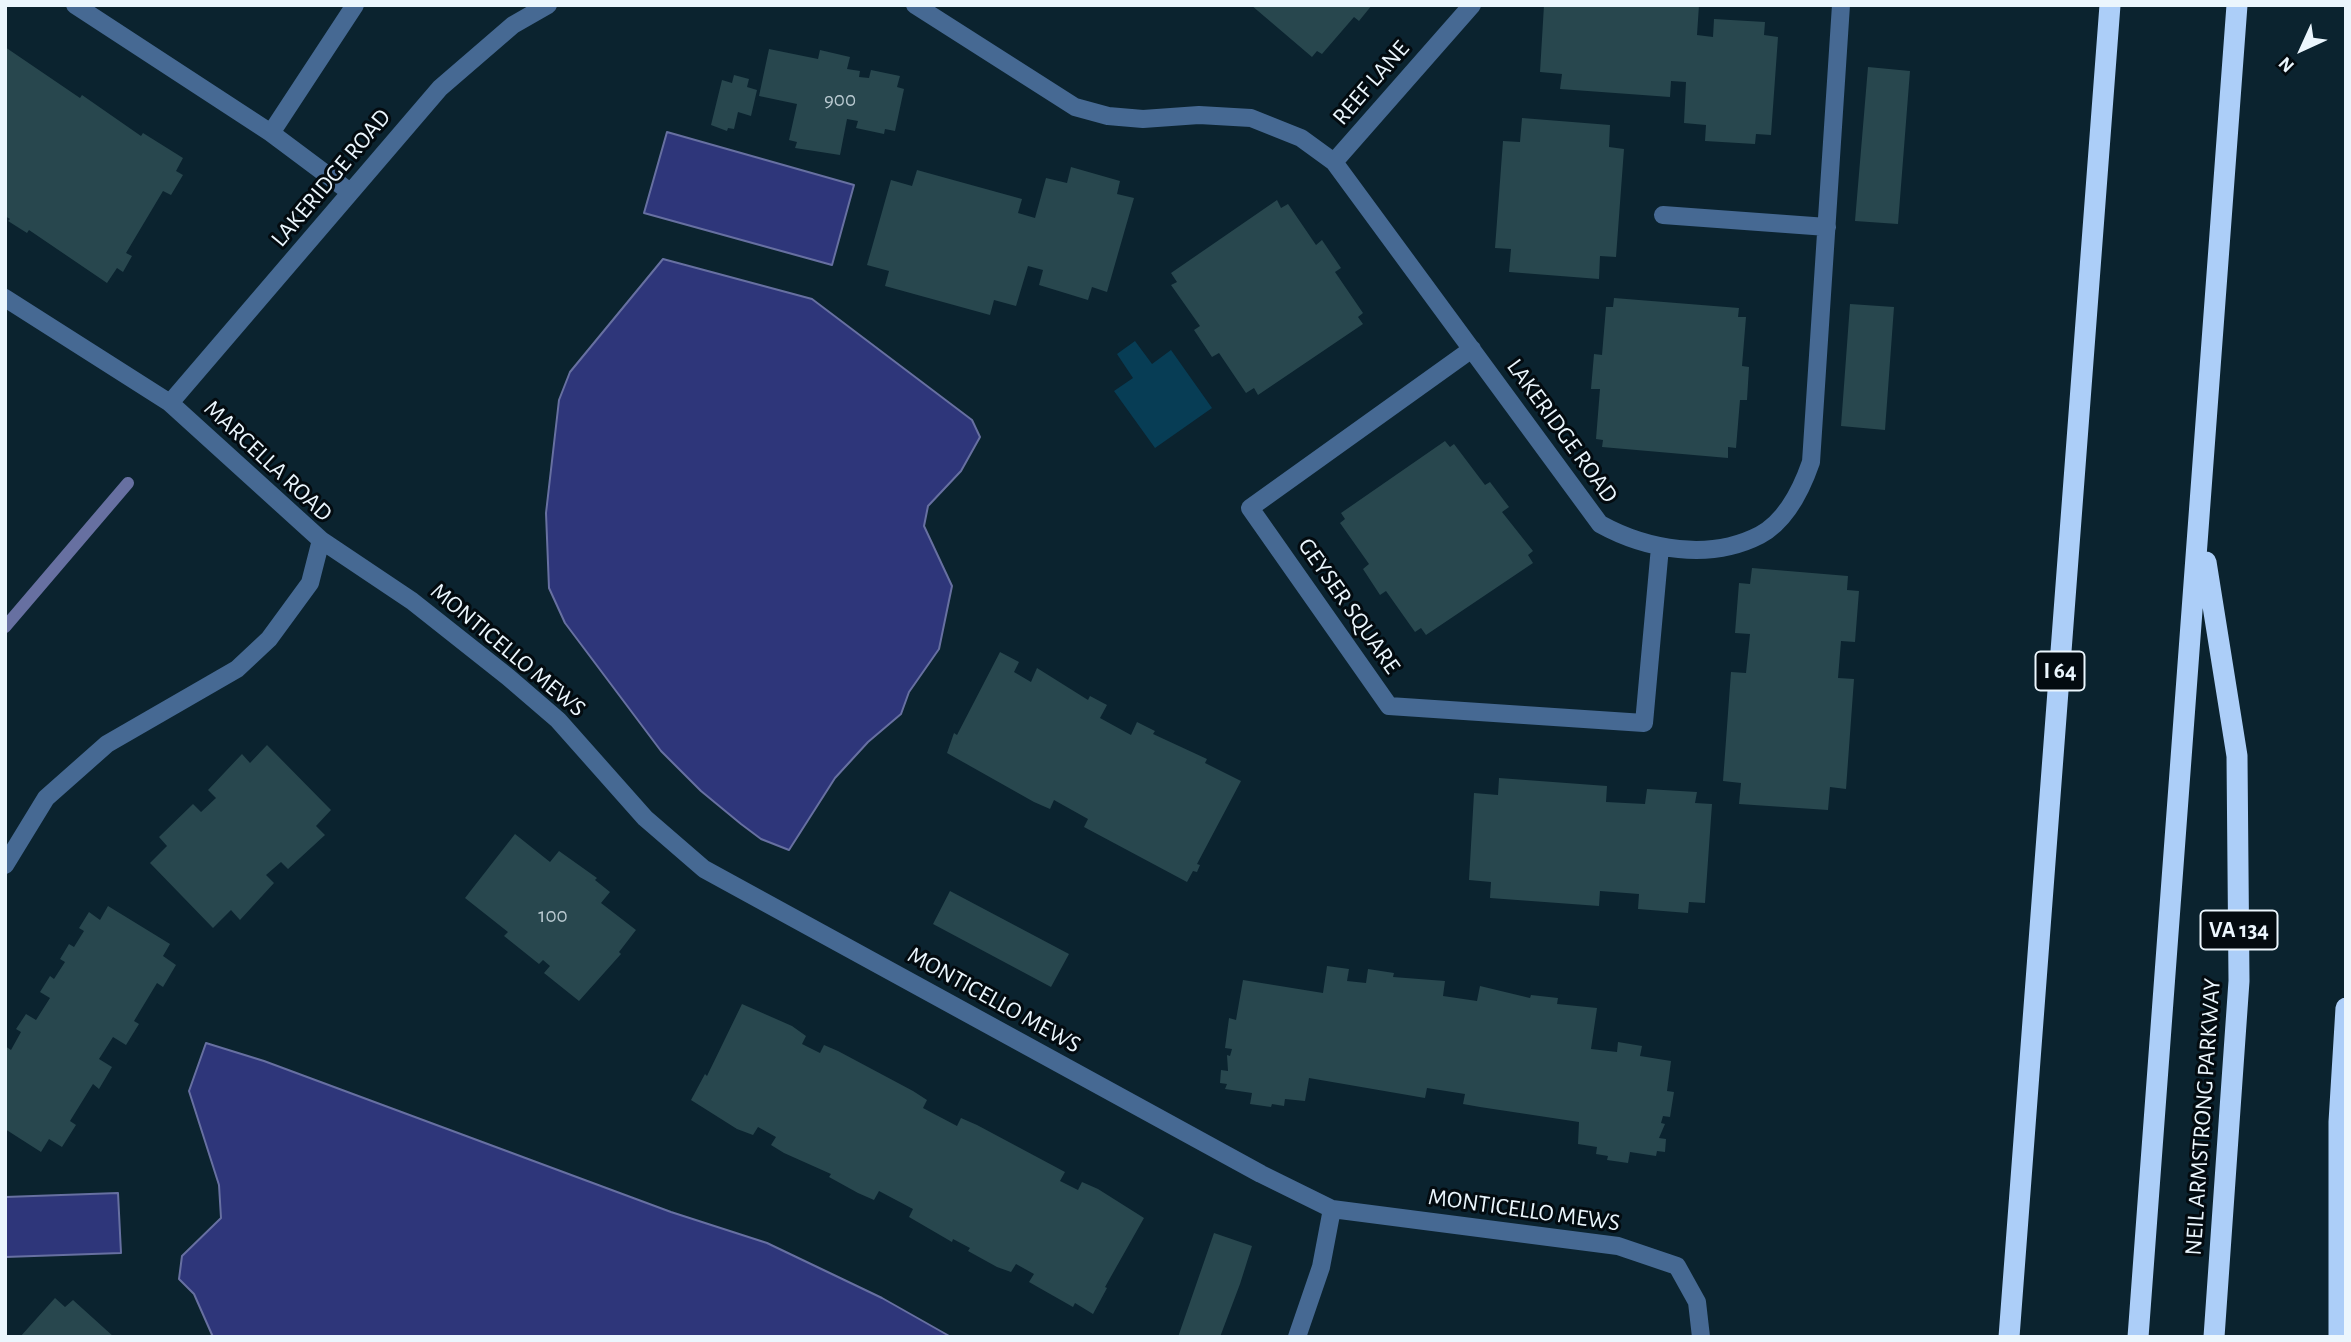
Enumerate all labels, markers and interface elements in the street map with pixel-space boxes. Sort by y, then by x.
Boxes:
north arrow [2267,14,2337,84]
street label: REEF LANE [1326,35,1416,131]
text: N [2275,53,2298,76]
house number: 900 [824,87,856,113]
street label: LAKERIDGE ROAD [265,103,397,253]
street label: LAKERIDGE ROAD [1500,353,1624,509]
street label: MARCELLA ROAD [198,394,338,528]
street label: GEYSER SQUARE [1292,533,1406,679]
street label: MONTICELLO MEWS [425,577,591,723]
road number: I 64 [2036,652,2084,691]
house number: 100 [538,903,568,929]
road number: VA 134 [2200,911,2278,950]
street label: MONTICELLO MEWS [902,941,1086,1059]
street label: NEIL ARMSTRONG PARKWAY [2179,977,2227,1257]
street label: MONTICELLO MEWS [1426,1182,1622,1238]

